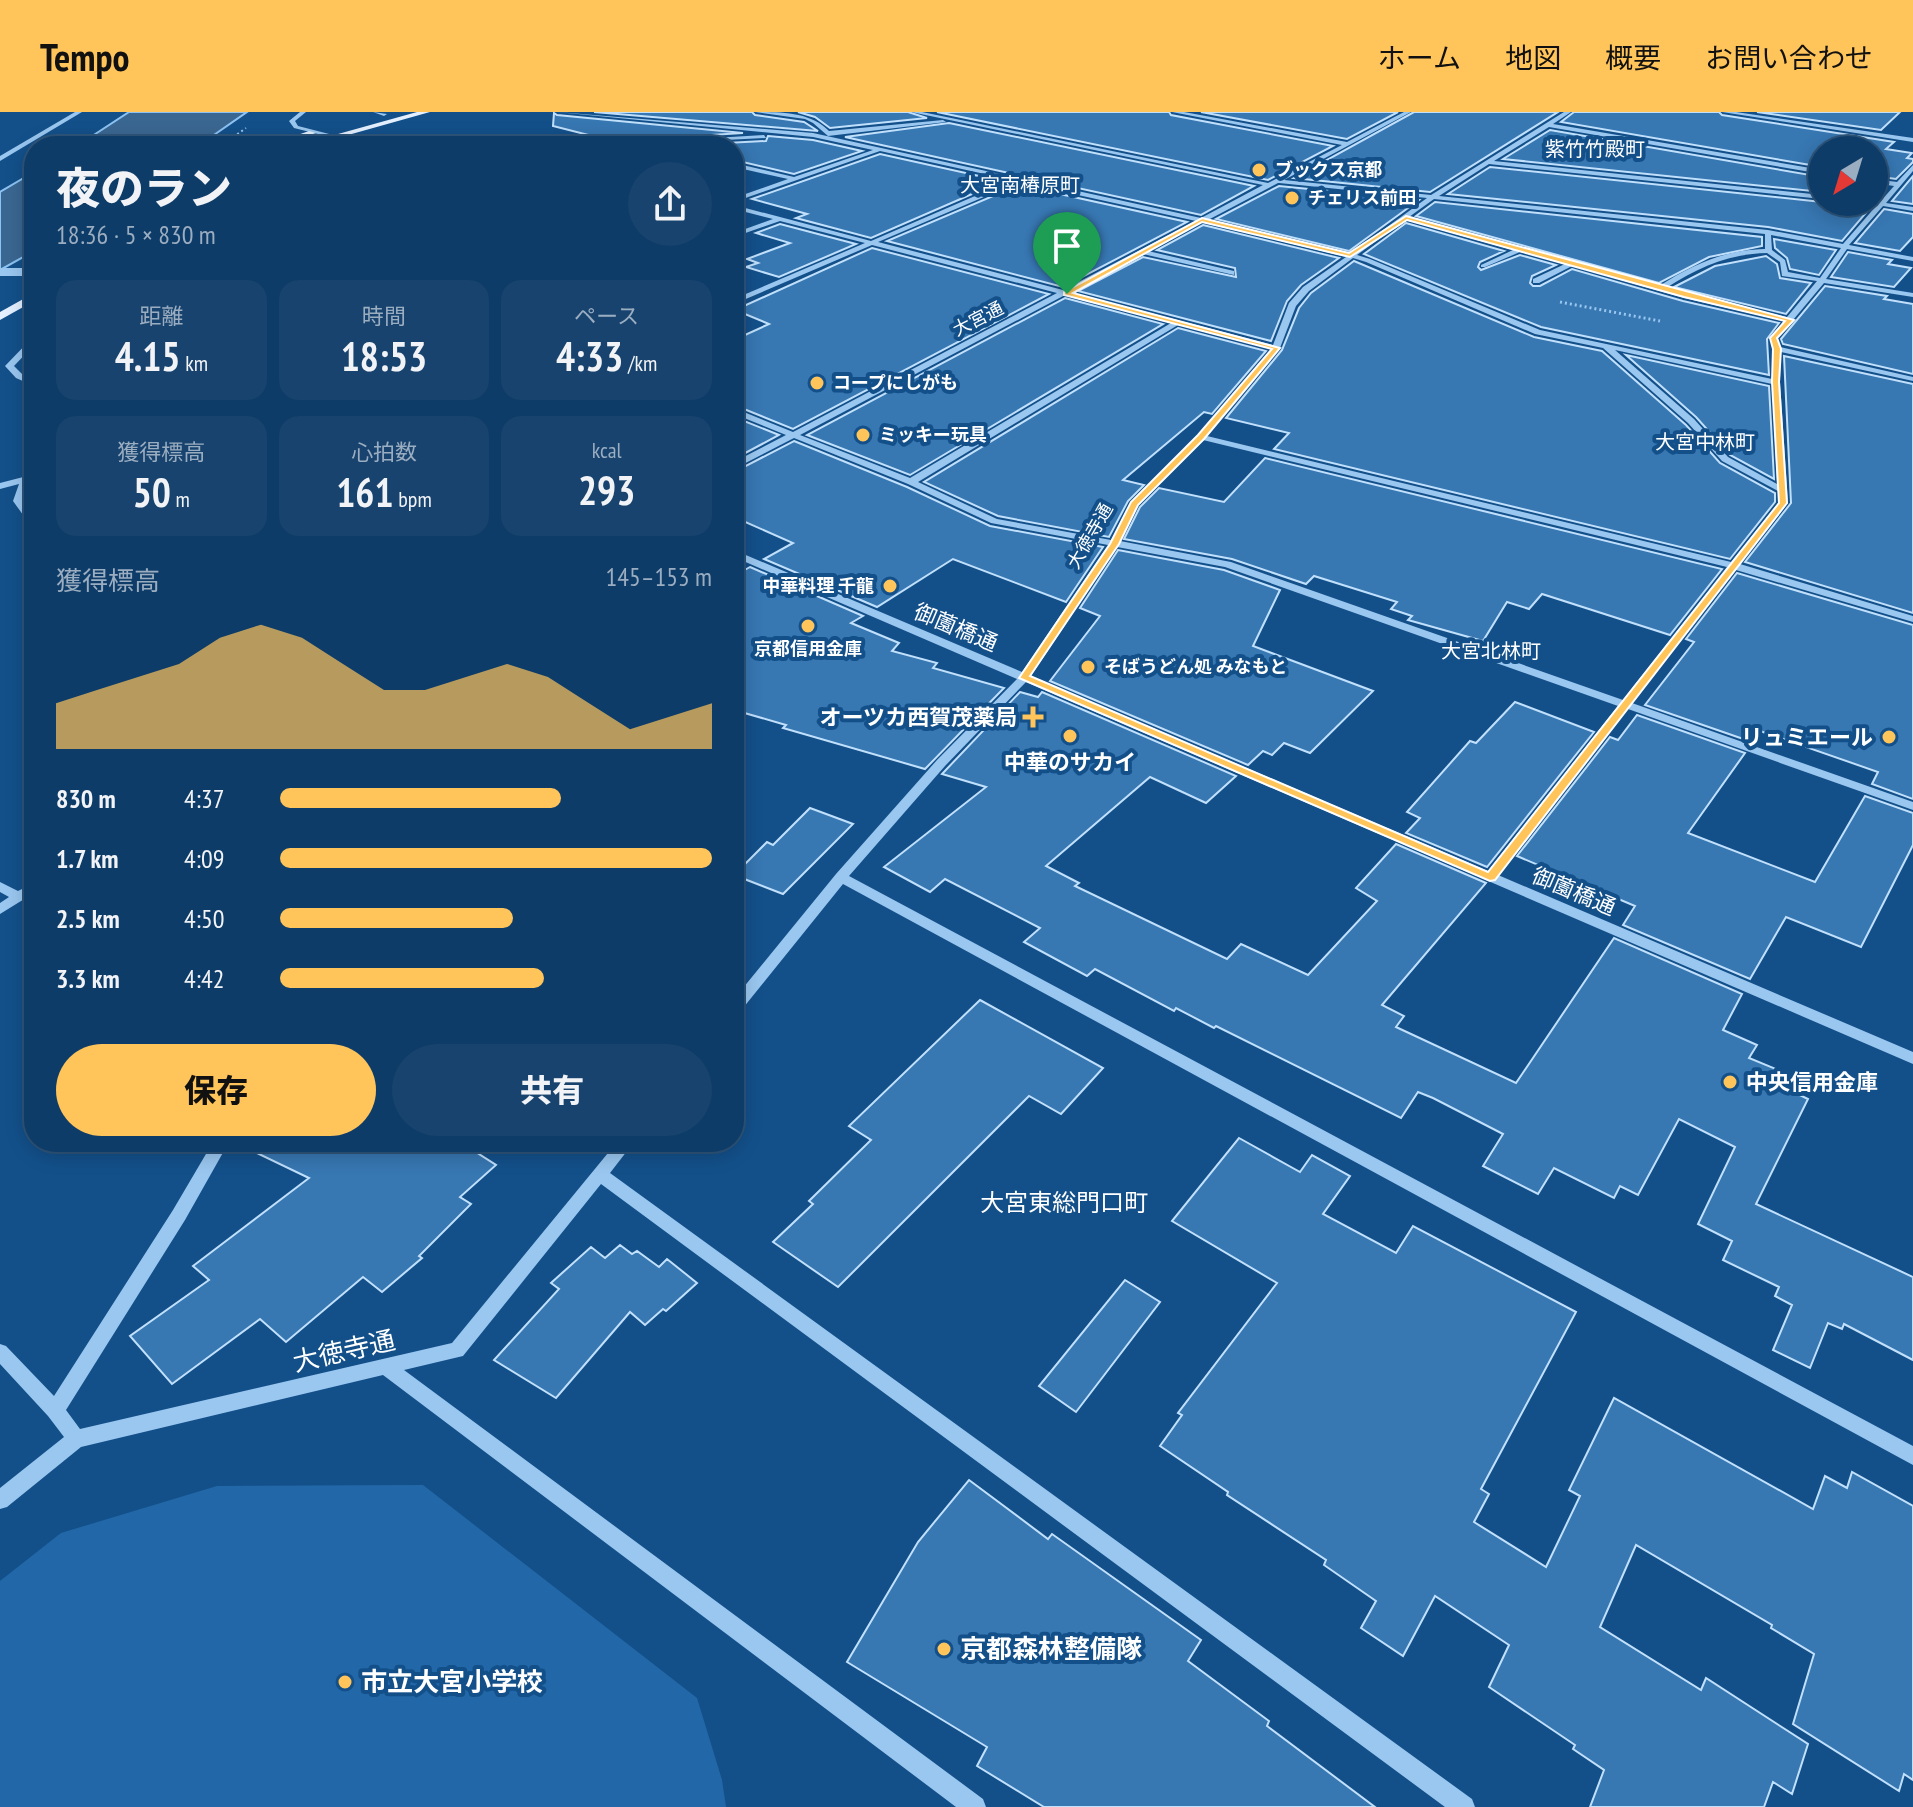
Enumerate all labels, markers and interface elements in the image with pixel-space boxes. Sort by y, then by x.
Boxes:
text: Tempo [40,32,129,81]
text: ホーム [1378,39,1461,76]
text: 地図 [1505,39,1561,76]
text: 概要 [1605,39,1661,76]
text: お問い合わせ [1705,39,1873,76]
district label: 紫竹竹殿町 [1545,136,1645,162]
north arrow [1808,136,1888,216]
map controls [1808,136,1888,216]
place label: ブックス京都 [1275,158,1382,181]
text: 夜のラン [56,159,232,216]
marker: ブックス京都 [1250,161,1268,179]
button: share [628,162,712,246]
district label: 大宮南椿原町 [960,172,1080,198]
place label: チェリス前田 [1308,186,1416,209]
marker: チェリス前田 [1283,189,1301,207]
pin [1033,212,1101,294]
text: 18:36 · 5 × 830 m [56,218,216,251]
icon: arrive [1045,224,1089,268]
street label: 大宮通 [948,296,1007,341]
text: 距離 [139,302,183,330]
text: 時間 [362,302,406,330]
text: ペース [574,302,639,330]
text: 4.15 [115,330,180,382]
text: 18:53 [341,330,427,382]
text: 4:33 [556,330,623,382]
text: km [180,349,208,377]
text: /km [623,349,657,377]
place label: コープにしがも [833,371,958,394]
marker: コープにしがも [808,374,826,392]
place label: ミッキー玩具 [879,423,987,446]
marker: ミッキー玩具 [854,426,872,444]
district label: 大宮中林町 [1655,429,1755,455]
text: kcal [592,436,622,464]
text: 獲得標高 [117,438,205,466]
text: 心拍数 [351,438,417,466]
text: 293 [578,464,635,516]
text: 50 [133,466,171,518]
text: 161 [336,466,394,518]
text: m [171,485,190,513]
text: bpm [394,485,432,513]
street label: 大徳寺通 [1062,499,1118,573]
text: 145–153 m [606,560,712,593]
text: 獲得標高 [56,564,160,597]
place label: 中華料理 千龍 [762,574,874,597]
marker: 中華料理 千龍 [881,577,899,595]
street label: 御薗橋通 [910,597,1002,657]
marker: 京都信用金庫 [799,617,817,635]
place label: 京都信用金庫 [754,637,862,660]
district label: 大宮北林町 [1441,638,1541,664]
place label: そばうどん処 みなもと [1104,655,1287,678]
marker: そばうどん処 みなもと [1079,658,1097,676]
place label: オーツカ西賀茂薬局 [819,703,1017,731]
marker: オーツカ西賀茂薬局 [1024,708,1042,726]
place label: リュミエール [1741,723,1873,751]
marker: 中華のサカイ [1061,727,1079,745]
marker: リュミエール [1880,728,1898,746]
place label: 中華のサカイ [1004,748,1136,776]
text: 830 m [56,782,116,815]
text: 4:37 [184,782,224,815]
text: 1.7 km [56,842,119,875]
text: 4:09 [184,842,224,875]
street label: 御薗橋通 [1528,861,1620,921]
text: 2.5 km [56,902,120,935]
text: 4:50 [184,902,224,935]
text: 3.3 km [56,962,120,995]
text: 4:42 [184,962,224,995]
button: 保存 [56,1044,376,1136]
button: 共有 [392,1044,712,1136]
place label: 中央信用金庫 [1746,1068,1878,1096]
marker: 中央信用金庫 [1721,1073,1739,1091]
district label: 大宮東総門口町 [980,1187,1148,1218]
street label: 大徳寺通 [290,1323,398,1378]
place label: 京都森林整備隊 [960,1632,1142,1665]
marker: 京都森林整備隊 [935,1640,953,1658]
place label: 市立大宮小学校 [361,1665,543,1698]
marker: 市立大宮小学校 [336,1673,354,1691]

